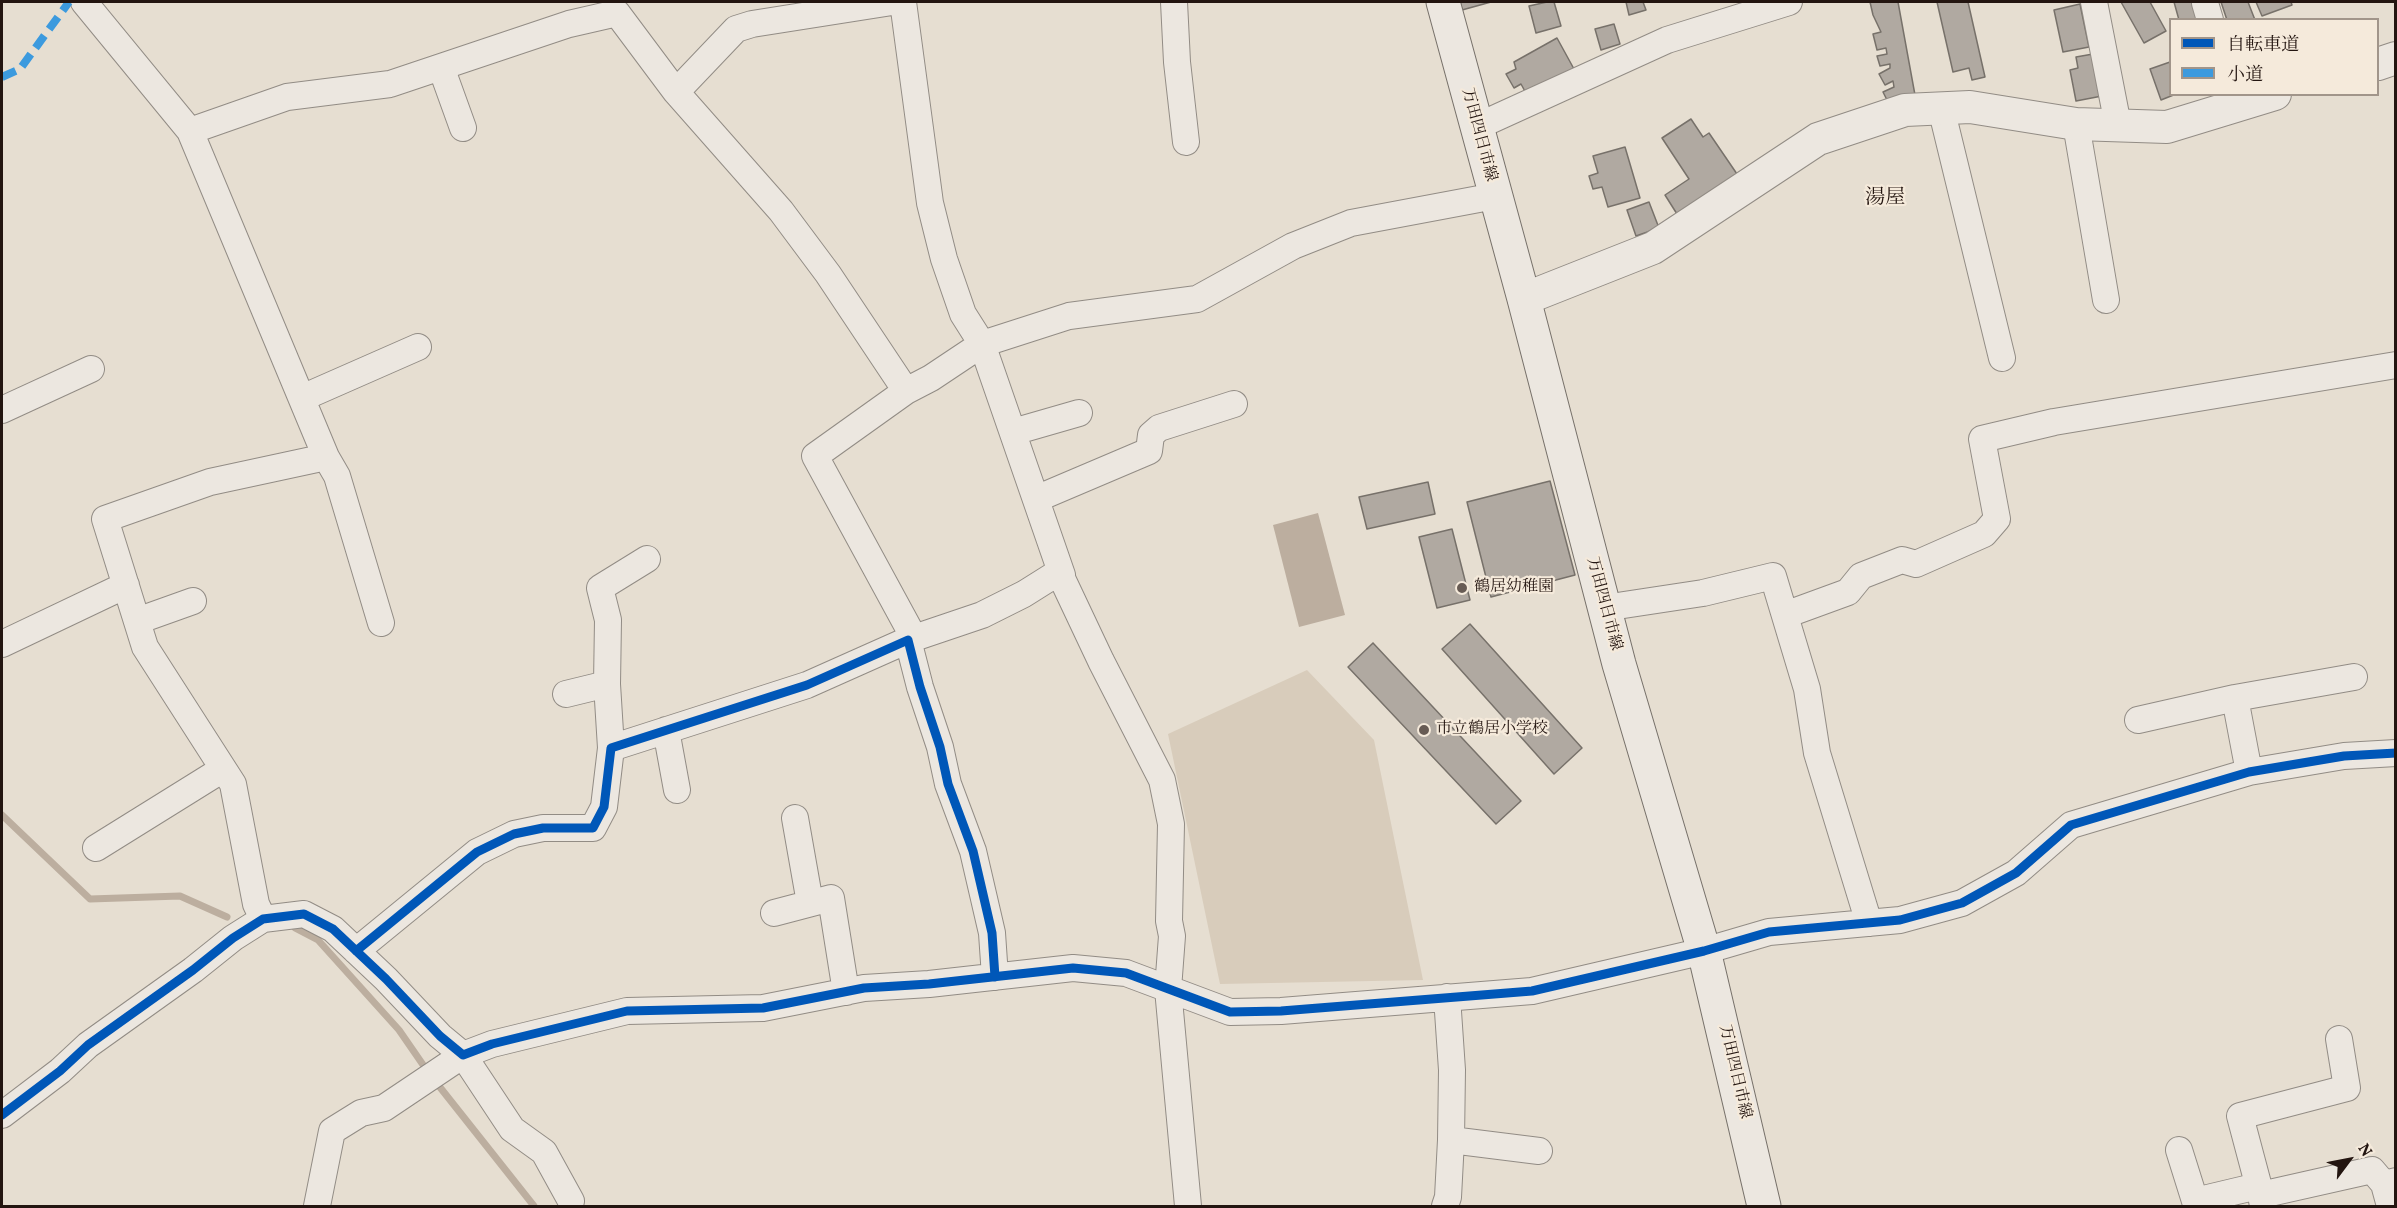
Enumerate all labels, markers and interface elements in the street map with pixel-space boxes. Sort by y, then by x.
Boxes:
legend [2169,18,2379,96]
text: 自転車道 [2227,33,2299,58]
text: 小道 [2227,63,2263,88]
street label: 万田四日市線 [1456,86,1500,184]
district label: 湯屋 [1865,187,1905,211]
street label: 万田四日市線 [1581,555,1625,653]
place label: 鶴居幼稚園 [1474,578,1554,598]
marker: 鶴居幼稚園 [1455,581,1469,595]
place label: 市立鶴居小学校 [1436,720,1548,740]
marker: 市立鶴居小学校 [1417,723,1431,737]
street label: 万田四日市線 [1714,1023,1754,1121]
north arrow [2319,1130,2379,1190]
text: N [2352,1140,2377,1161]

